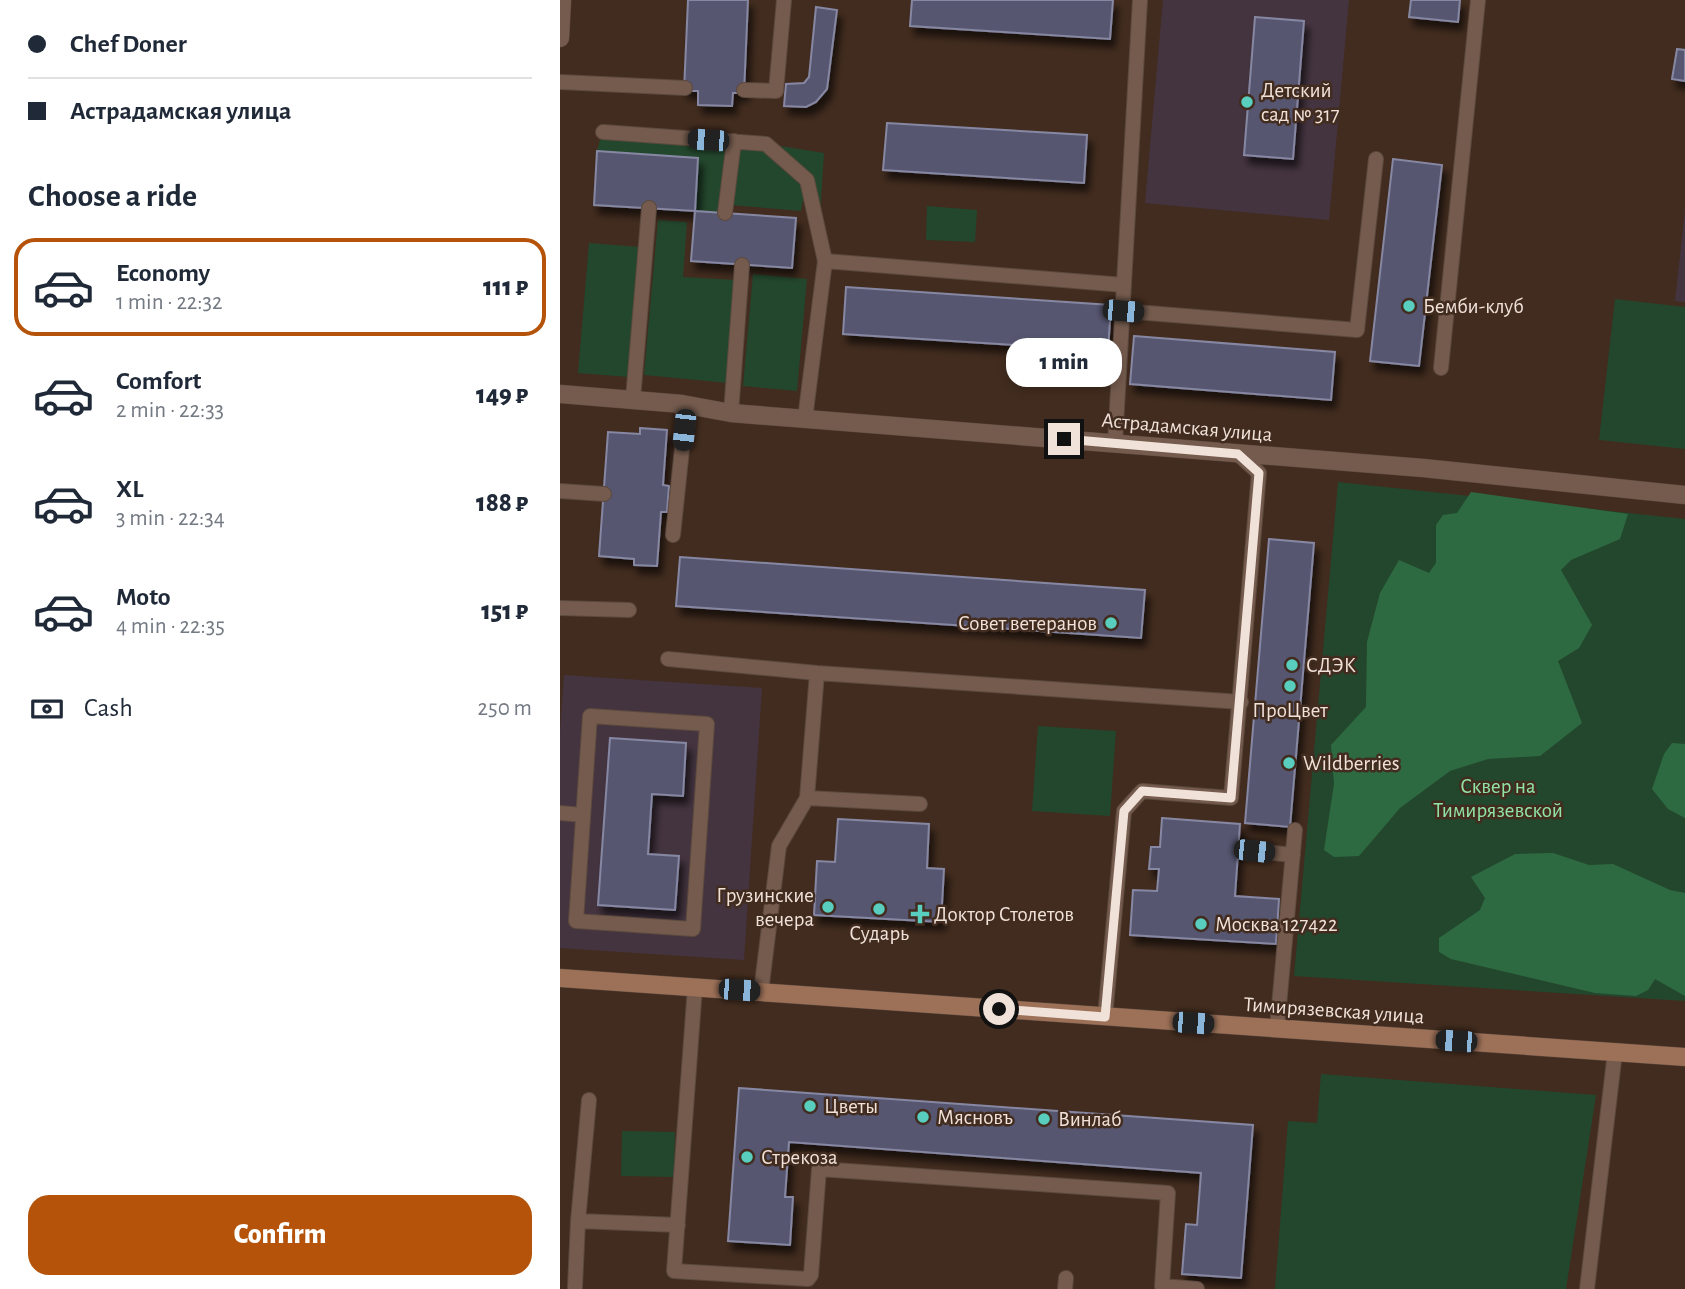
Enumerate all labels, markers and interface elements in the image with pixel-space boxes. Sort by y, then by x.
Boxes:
text: Chef Doner [70,31,187,57]
place label: Детский сад № 317 [1261,80,1340,125]
marker: Детский сад № 317 [1239,94,1255,110]
text: Астрадамская улица [70,98,291,124]
car [687,128,730,152]
text: Choose a ride [28,180,197,212]
icon: car [32,256,95,319]
text: Economy [116,260,210,286]
text: 111 ₽ [483,274,528,300]
text: 1 min · 22:32 [116,291,223,314]
place label: Бемби-клуб [1423,296,1524,317]
marker: Бемби-клуб [1401,298,1417,314]
car [1102,299,1145,323]
callout: 1 min [1006,338,1122,386]
text: 1 min [1040,351,1088,374]
icon: car [32,364,95,427]
text: Comfort [116,368,201,394]
text: 149 ₽ [476,382,528,408]
text: 2 min · 22:33 [116,399,224,422]
car [672,408,697,452]
street label: Астрадамская улица [1101,410,1274,445]
route end [1048,423,1080,455]
icon: car [32,472,95,535]
text: XL [116,476,143,502]
text: 188 ₽ [476,490,528,516]
text: 3 min · 22:34 [116,507,225,530]
icon: car [32,580,95,643]
text: Moto [116,584,171,610]
text: 151 ₽ [481,598,528,624]
place label: Совет ветеранов [958,613,1097,634]
text: 4 min · 22:35 [116,615,225,638]
marker: Совет ветеранов [1103,615,1119,631]
place label: СДЭК [1306,655,1356,676]
marker: СДЭК [1284,657,1300,673]
marker: ПроЦвет [1282,678,1298,694]
icon: cash [28,690,66,728]
text: Cash [84,695,133,721]
text: 250 m [478,697,532,720]
place label: ПроЦвет [1252,700,1328,721]
place label: Wildberries [1303,753,1399,774]
marker: Wildberries [1281,755,1297,771]
park label: Сквер на Тимирязевской [1433,776,1563,821]
car [1233,838,1276,864]
place label: Грузинские вечера [716,885,814,930]
marker: Грузинские вечера [820,899,836,915]
marker: Сударь [871,901,887,917]
place label: Доктор Столетов [934,904,1074,925]
marker: Доктор Столетов [912,906,928,922]
place label: Москва 127422 [1215,914,1337,935]
marker: Москва 127422 [1193,916,1209,932]
place label: Сударь [849,923,909,944]
car [718,978,761,1002]
route start [983,993,1015,1025]
street label: Тимирязевская улица [1243,994,1425,1027]
car [1172,1011,1215,1035]
car [1435,1029,1478,1053]
place label: Цветы [824,1096,878,1117]
marker: Цветы [802,1098,818,1114]
place label: Мясновъ [937,1107,1013,1128]
marker: Мясновъ [915,1109,931,1125]
place label: Винлаб [1058,1109,1121,1130]
marker: Винлаб [1036,1111,1052,1127]
place label: Стрекоза [761,1147,838,1168]
marker: Стрекоза [739,1149,755,1165]
button: Confirm [28,1195,532,1275]

